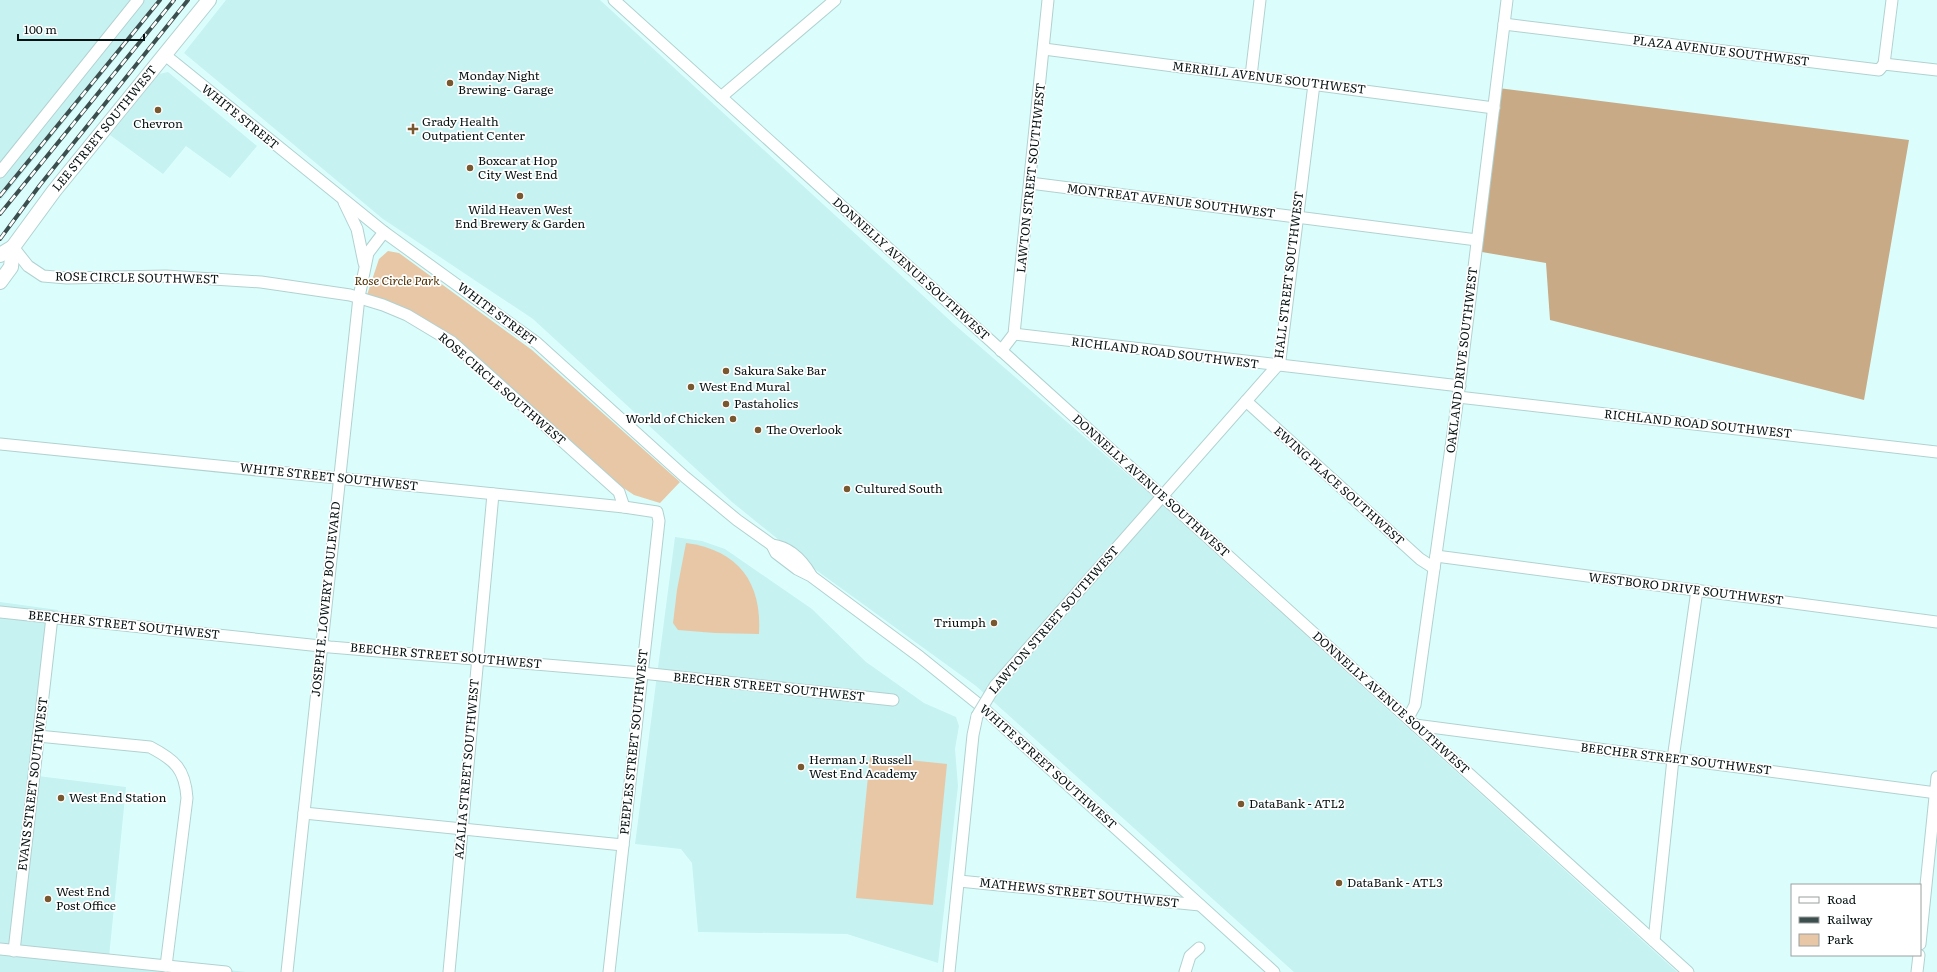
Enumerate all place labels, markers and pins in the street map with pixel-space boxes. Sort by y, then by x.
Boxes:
place label: Monday Night Brewing- Garage [458,66,553,98]
marker: Monday Night Brewing- Garage [445,78,455,88]
marker: Chevron [153,105,163,115]
place label: Grady Health Outpatient Center [422,112,525,144]
place label: Chevron [133,114,183,132]
marker: Grady Health Outpatient Center [407,123,419,135]
place label: Boxcar at Hop City West End [478,151,558,183]
marker: Boxcar at Hop City West End [465,163,475,173]
marker: Wild Heaven West End Brewery & Garden [515,191,525,201]
place label: Wild Heaven West End Brewery & Garden [455,200,585,232]
place label: Sakura Sake Bar [734,361,826,379]
marker: Sakura Sake Bar [721,366,731,376]
place label: West End Mural [699,377,790,395]
marker: West End Mural [686,382,696,392]
place label: Pastaholics [734,394,799,412]
marker: Pastaholics [721,399,731,409]
place label: World of Chicken [626,409,725,427]
marker: World of Chicken [728,414,738,424]
place label: The Overlook [766,420,842,438]
marker: The Overlook [753,425,763,435]
place label: Cultured South [855,479,943,497]
marker: Cultured South [842,484,852,494]
place label: Triumph [933,613,986,631]
marker: Triumph [989,618,999,628]
place label: Herman J. Russell West End Academy [809,750,917,782]
marker: Herman J. Russell West End Academy [796,762,806,772]
place label: West End Station [69,788,167,806]
marker: West End Station [56,793,66,803]
place label: DataBank - ATL2 [1249,794,1344,812]
marker: DataBank - ATL2 [1236,799,1246,809]
place label: DataBank - ATL3 [1347,873,1443,891]
marker: DataBank - ATL3 [1334,878,1344,888]
place label: West End Post Office [56,882,116,914]
marker: West End Post Office [43,894,53,904]

